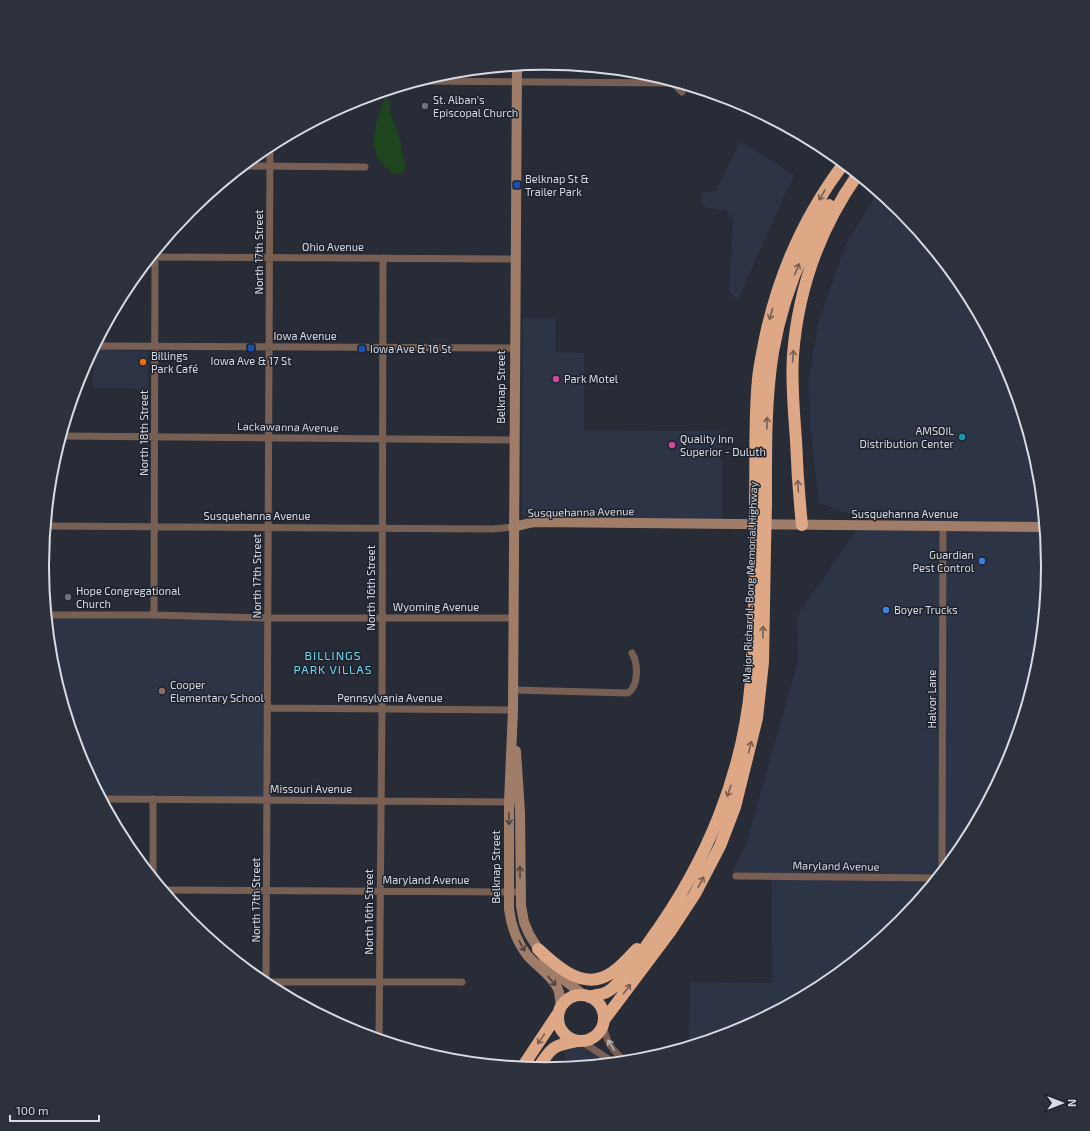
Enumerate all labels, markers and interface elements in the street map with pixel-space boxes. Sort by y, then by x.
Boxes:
place label: St. Alban's Episcopal Church [433,93,518,119]
marker: St. Alban's Episcopal Church [420,101,430,111]
place label: Belknap St & Trailer Park [525,172,589,198]
marker: Belknap St & Trailer Park [512,180,522,190]
one-way arrow [817,189,825,201]
street label: North 17th Street [252,209,265,295]
street label: Ohio Avenue [302,240,364,253]
one-way arrow [794,264,802,276]
one-way arrow [767,308,774,321]
street label: Iowa Avenue [273,329,337,342]
place label: Iowa Ave & 16 St [370,342,451,355]
marker: Iowa Ave & 17 St [246,343,256,353]
marker: Iowa Ave & 16 St [357,344,367,354]
place label: Billings Park Café [151,349,198,375]
street label: Belknap Street [494,350,507,424]
one-way arrow [790,350,797,363]
place label: Iowa Ave & 17 St [211,354,291,367]
marker: Billings Park Café [138,357,148,367]
place label: Park Motel [564,372,619,385]
marker: Park Motel [551,374,561,384]
street label: North 18th Street [137,390,150,476]
one-way arrow [763,417,771,430]
street label: Lackawanna Avenue [237,419,339,434]
place label: AMSOIL Distribution Center [859,424,955,450]
place label: Quality Inn Superior - Duluth [680,432,766,458]
marker: AMSOIL Distribution Center [957,432,967,442]
marker: Quality Inn Superior - Duluth [667,440,677,450]
one-way arrow [795,480,802,493]
street label: Major Richard I. Bong Memorial Highway [739,481,761,683]
street label: Susquehanna Avenue [527,504,635,519]
street label: Susquehanna Avenue [852,507,958,520]
street label: Susquehanna Avenue [204,509,310,522]
street label: North 17th Street [250,533,263,619]
street label: North 16th Street [364,545,377,631]
place label: Guardian Pest Control [913,548,975,574]
marker: Guardian Pest Control [977,556,987,566]
place label: Hope Congregational Church [76,584,181,610]
marker: Hope Congregational Church [63,592,73,602]
street label: Wyoming Avenue [393,600,479,613]
place label: Boyer Trucks [894,603,958,616]
marker: Boyer Trucks [881,605,891,615]
one-way arrow [760,626,767,639]
district label: BILLINGS PARK VILLAS [294,648,372,676]
street label: Halvor Lane [925,669,938,729]
place label: Cooper Elementary School [170,678,264,704]
marker: Cooper Elementary School [157,686,167,696]
street label: Pennsylvania Avenue [337,691,443,704]
one-way arrow [746,741,754,754]
street label: Missouri Avenue [270,782,352,795]
one-way arrow [724,785,732,797]
one-way arrow [505,812,513,825]
street label: Belknap Street [489,830,502,904]
street label: North 17th Street [249,857,262,943]
street label: Maryland Avenue [792,858,880,873]
one-way arrow [516,866,524,879]
street label: North 16th Street [362,869,375,955]
street label: Maryland Avenue [383,873,470,886]
one-way arrow [698,876,705,888]
one-way arrow [518,940,526,952]
one-way arrow [547,976,556,986]
one-way arrow [623,983,631,994]
one-way arrow [537,1033,545,1044]
one-way arrow [606,1039,614,1051]
north arrow [1042,1083,1082,1123]
scale bar [10,1097,99,1123]
text: N [1066,1099,1079,1107]
text: 100 m [16,1103,48,1117]

